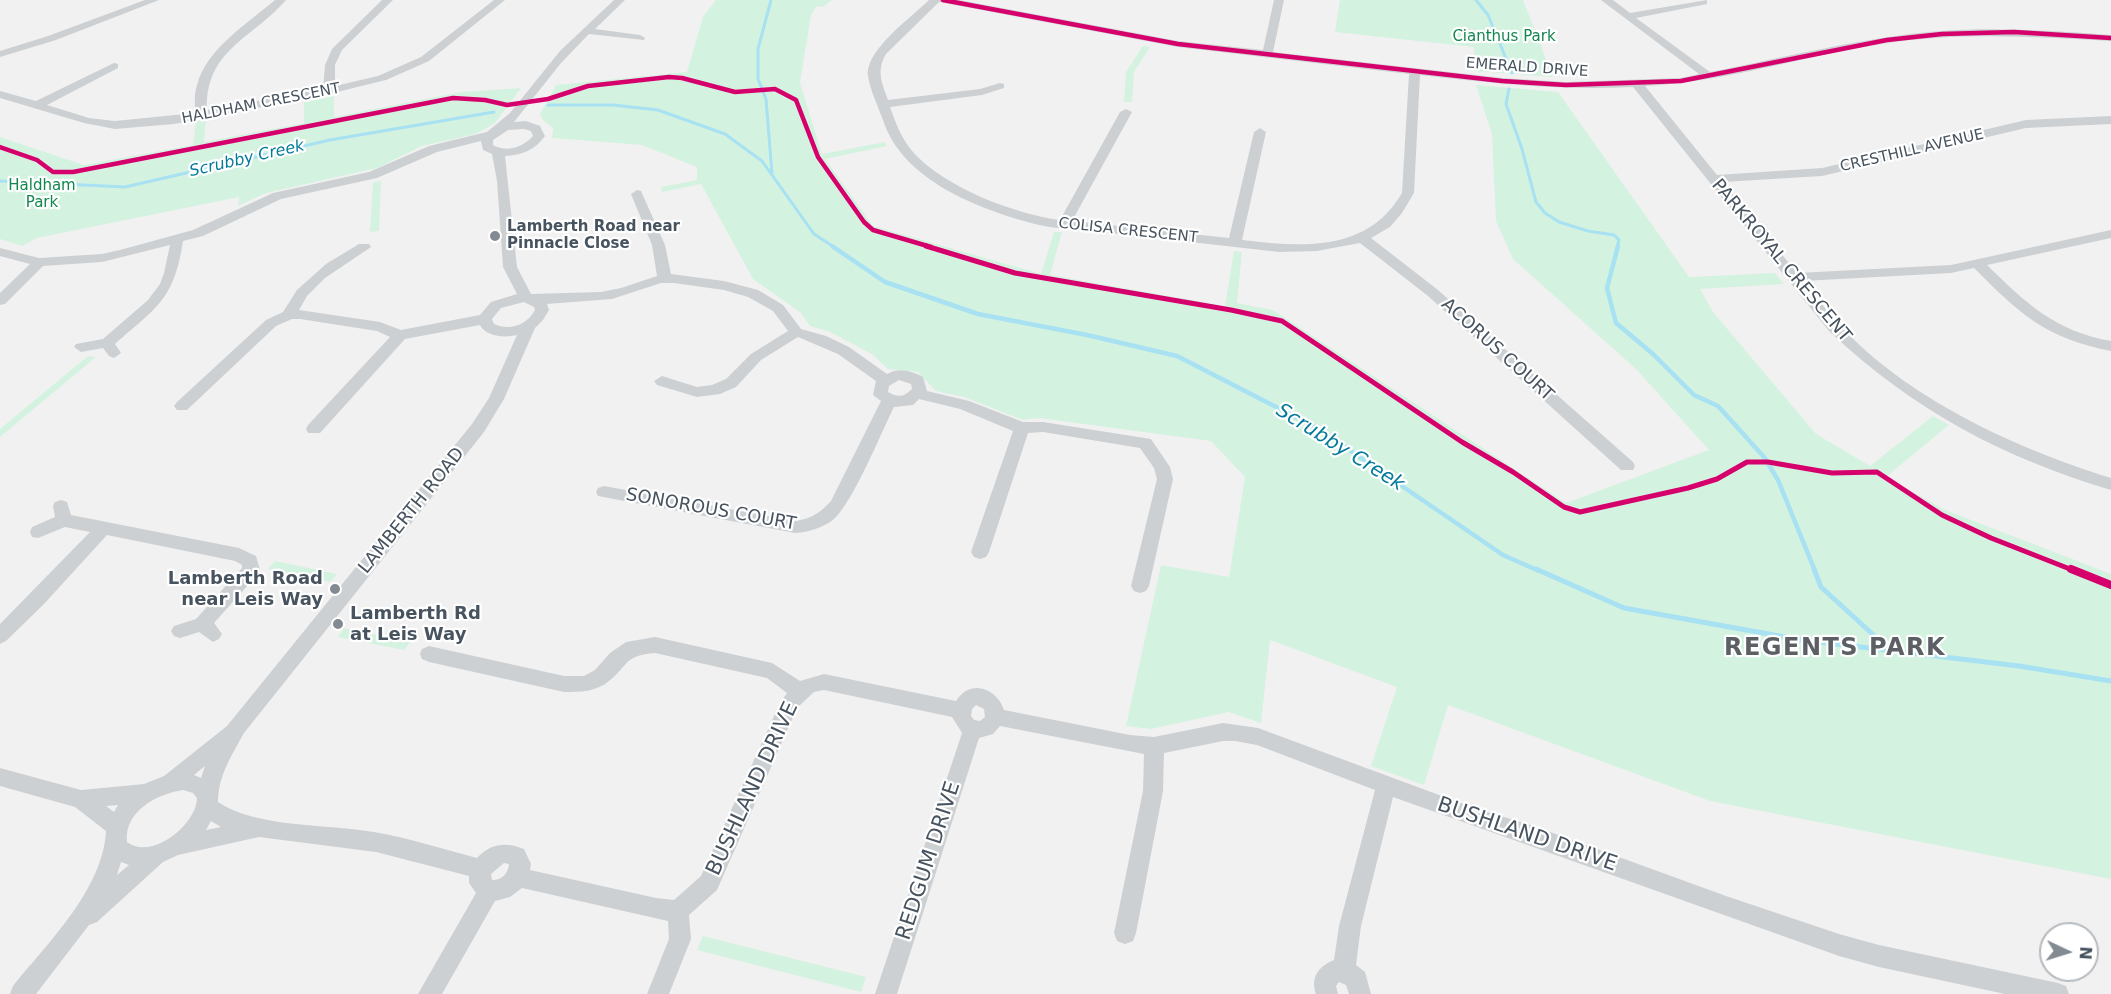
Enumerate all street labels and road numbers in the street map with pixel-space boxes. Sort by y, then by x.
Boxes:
street label: EMERALD DRIVE [1465,55,1589,81]
street label: HALDHAM CRESCENT [180,80,342,128]
street label: CRESTHILL AVENUE [1838,126,1986,176]
street label: PARKROYAL CRESCENT [1707,175,1855,347]
street label: COLISA CRESCENT [1057,215,1199,247]
street label: ACORUS COURT [1436,294,1558,406]
street label: LAMBERTH ROAD [355,444,469,578]
street label: SONOROUS COURT [624,484,798,536]
street label: BUSHLAND DRIVE [702,698,804,880]
street label: REDGUM DRIVE [892,779,966,943]
street label: BUSHLAND DRIVE [1434,792,1620,878]

